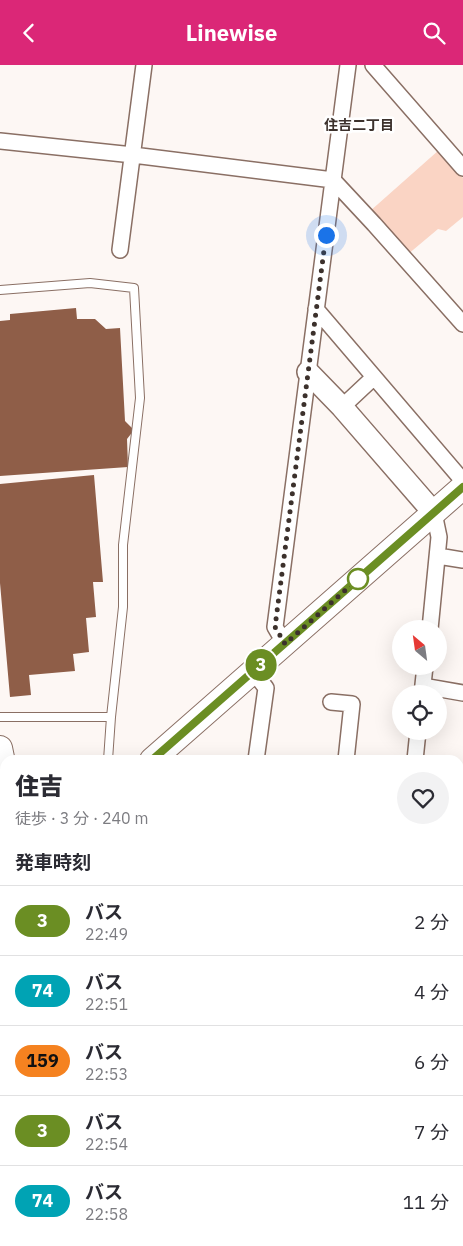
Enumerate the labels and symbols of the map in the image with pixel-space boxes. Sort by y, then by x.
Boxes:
district label: 住吉二丁目 [324,116,394,134]
your location [314,223,339,248]
unlabelled marker [347,568,369,590]
north arrow [392,620,448,675]
line badge: 3 [245,649,277,681]

